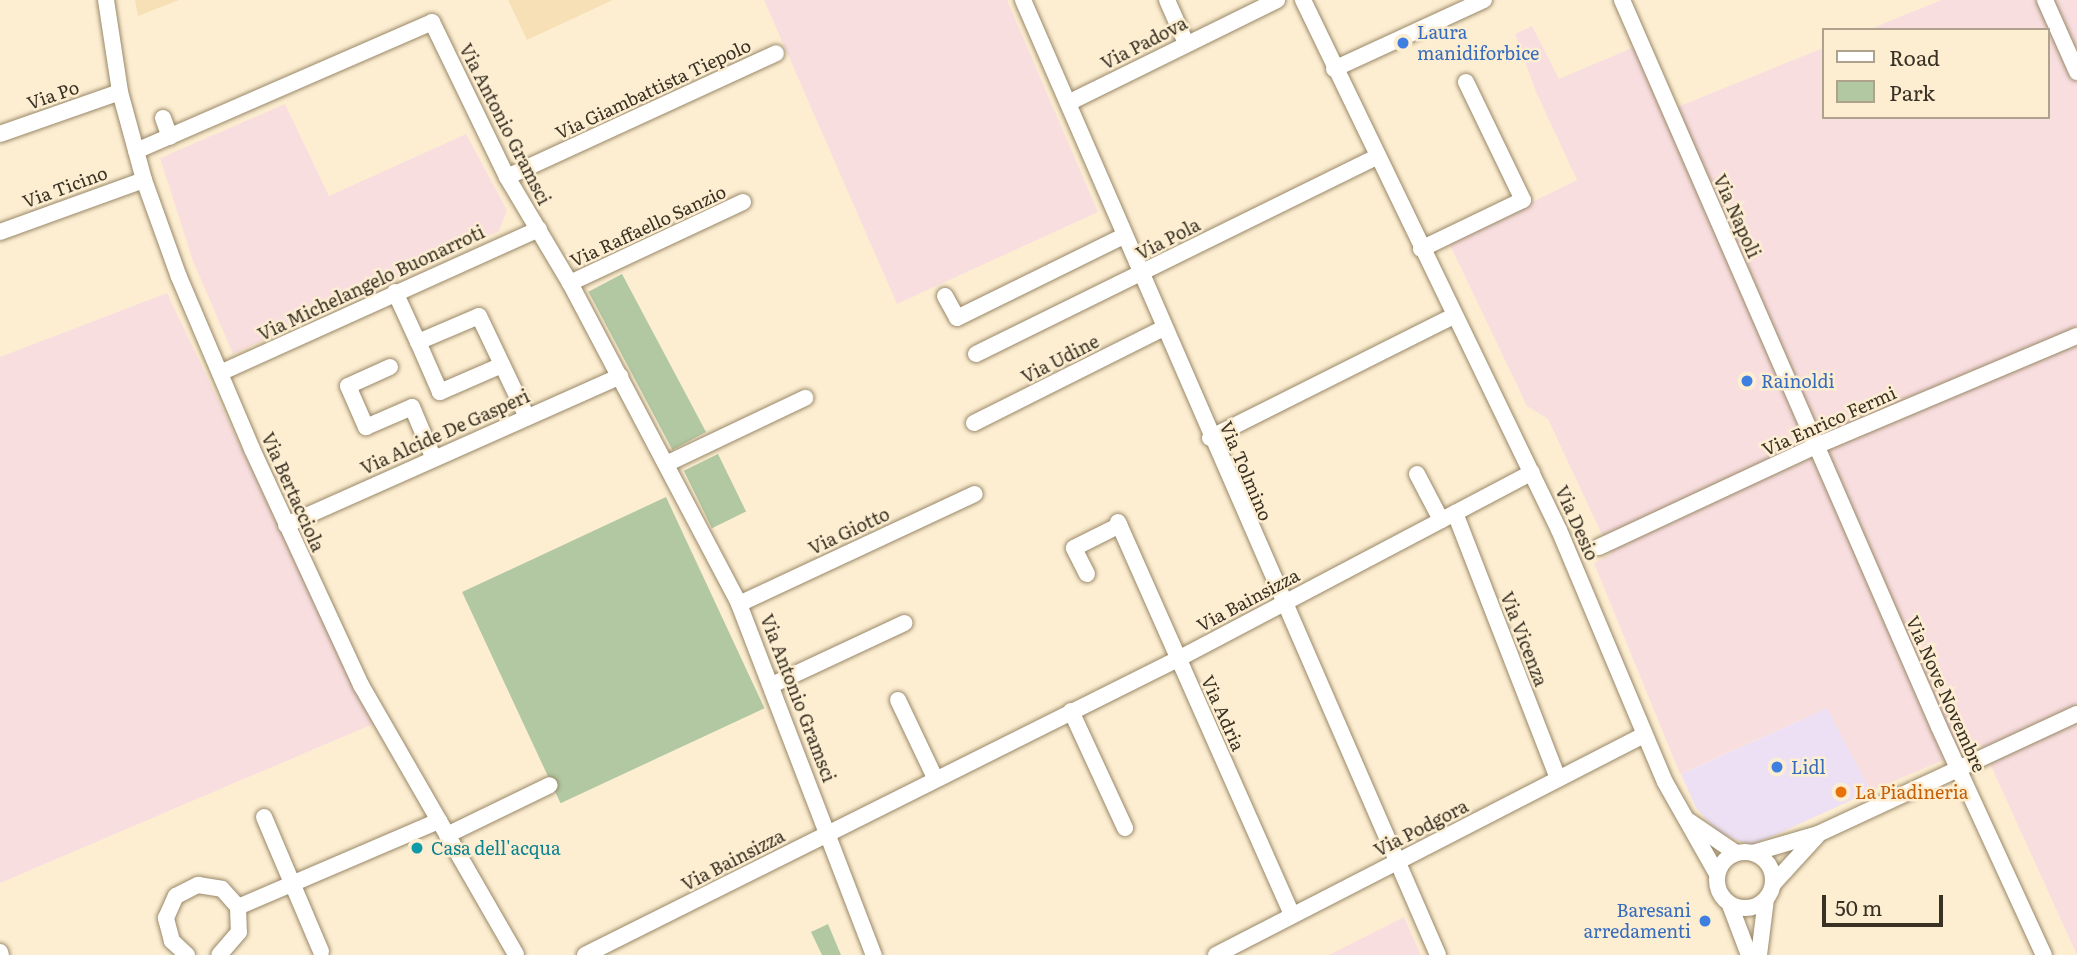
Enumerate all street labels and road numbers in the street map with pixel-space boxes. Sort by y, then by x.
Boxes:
street label: Via Padova [1097,12,1191,74]
street label: Via Giambattista Tiepolo [552,34,754,144]
street label: Via Antonio Gramsci [455,40,555,208]
street label: Via Po [24,76,82,114]
street label: Via Ticino [20,162,110,212]
street label: Via Napoli [1709,171,1765,261]
street label: Via Raffaello Sanzio [567,180,729,272]
street label: Via Pola [1132,214,1204,264]
street label: Via Michelangelo Buonarroti [254,221,488,345]
street label: Via Udine [1018,330,1102,388]
street label: Via Enrico Fermi [1759,382,1899,460]
street label: Via Alcide De Gasperi [357,385,533,479]
street label: Via Tolmino [1215,418,1277,524]
street label: Via Bertacciola [257,429,329,555]
street label: Via Desio [1551,482,1603,564]
street label: Via Giotto [805,503,893,559]
street label: Via Bainsizza [1193,564,1303,636]
street label: Via Vicenza [1496,589,1552,689]
street label: Via Antonio Gramsci [756,611,840,785]
street label: Via Nove Novembre [1902,612,1990,776]
street label: Via Adria [1197,672,1249,754]
street label: Via Podgora [1370,795,1472,861]
street label: Via Bainsizza [678,825,788,895]

